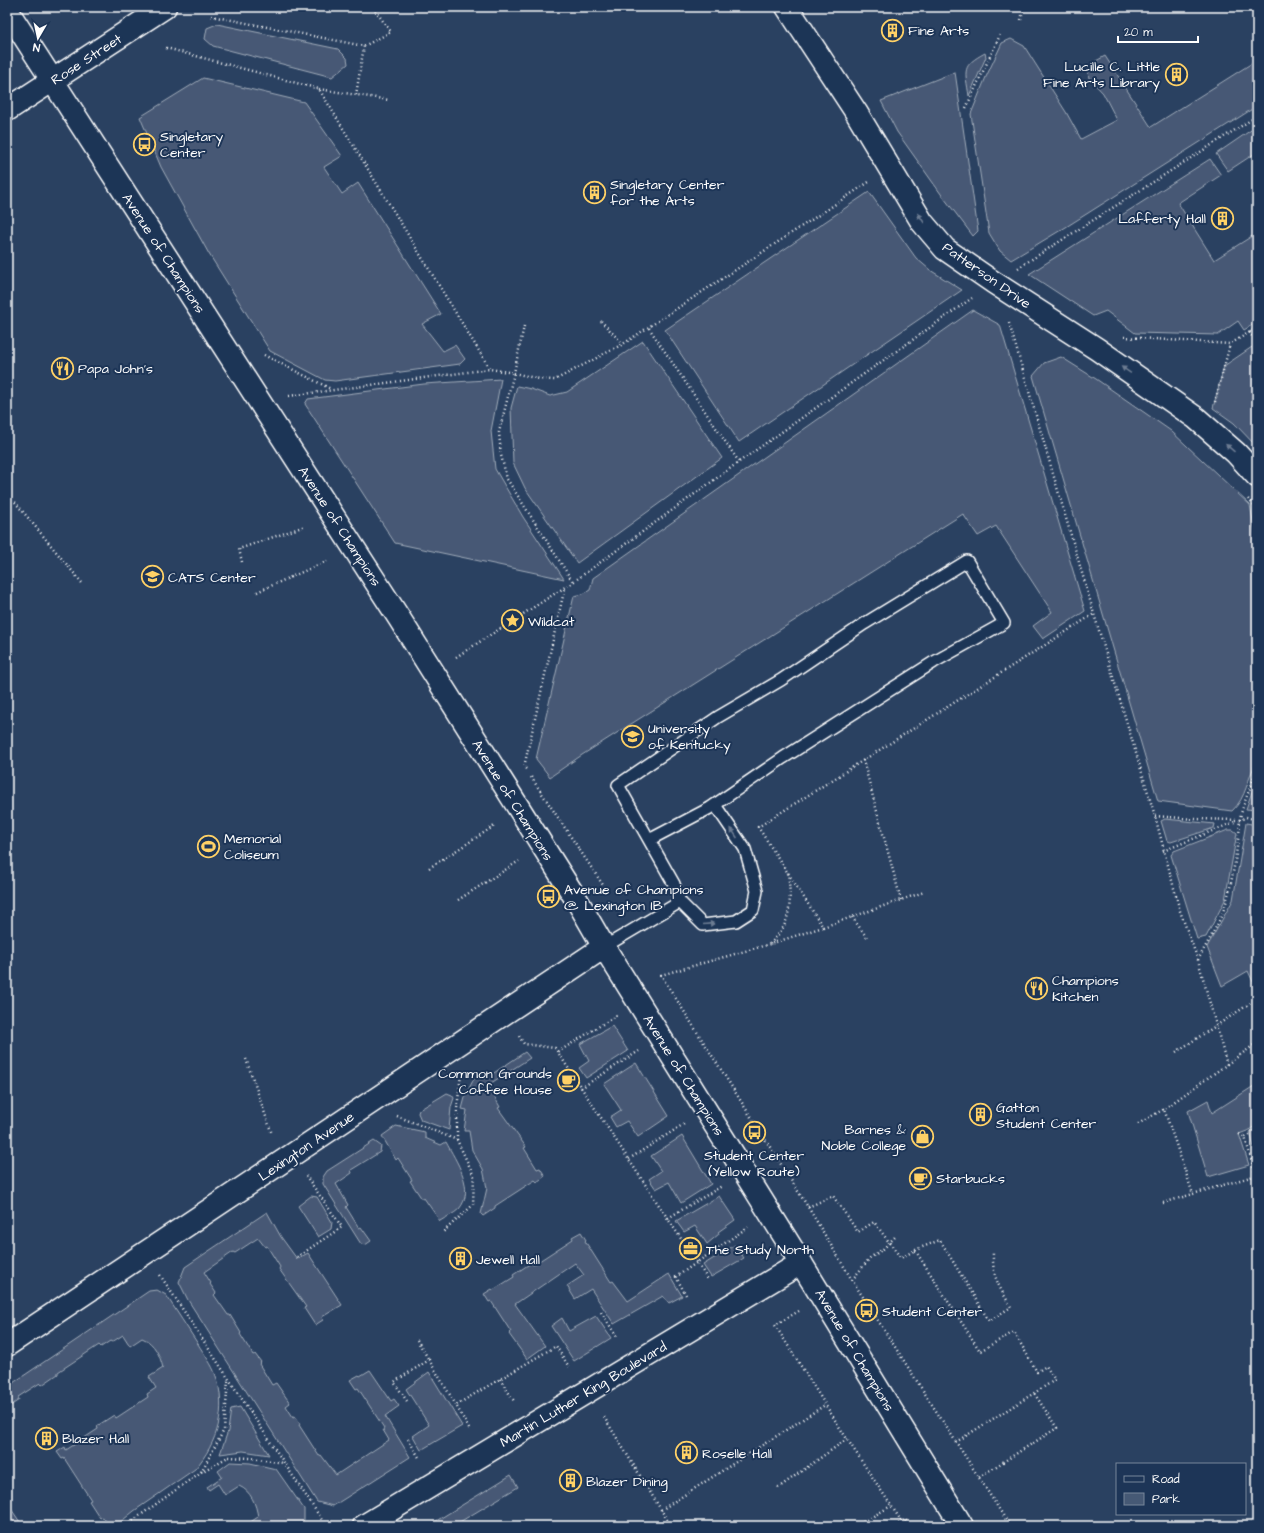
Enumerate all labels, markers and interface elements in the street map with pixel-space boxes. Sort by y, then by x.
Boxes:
building icon: Fine Arts [880,17,906,43]
north arrow [18,18,58,58]
scale bar [1118,18,1198,44]
place label: Fine Arts [908,21,969,41]
text: 20 m [1124,24,1153,41]
street label: Rose Street [47,29,126,90]
text: N [32,39,41,55]
place label: Lucille C. Little Fine Arts Library [1043,57,1160,93]
building icon: Lucille C. Little Fine Arts Library [1163,61,1189,87]
place label: Singletary Center [160,127,224,163]
bus stop icon: Singletary Center [132,131,158,157]
place label: Singletary Center for the Arts [610,175,725,211]
building icon: Singletary Center for the Arts [581,179,607,205]
street label: Avenue of Champions [117,190,210,318]
building icon: Lafferty Hall [1209,205,1235,231]
place label: Lafferty Hall [1118,209,1206,229]
one-way arrow [917,213,925,223]
street label: Patterson Drive [938,238,1035,314]
restaurant icon: Papa John's [49,355,75,381]
place label: Papa John's [78,359,153,379]
one-way arrow [1121,366,1131,374]
one-way arrow [1225,443,1235,452]
street label: Avenue of Champions [293,463,386,591]
school or university icon: CATS Center [139,564,165,590]
place label: CATS Center [168,568,256,588]
place icon: Wildcat [500,608,526,634]
place label: Wildcat [528,612,575,632]
place label: University of Kentucky [648,719,731,755]
school or university icon: University of Kentucky [619,723,645,749]
street label: Avenue of Champions [467,736,558,865]
one-way arrow [730,828,738,838]
place label: Memorial Coliseum [224,829,281,865]
sports icon: Memorial Coliseum [196,833,222,859]
place label: Avenue of Champions @ Lexington IB [564,880,704,916]
bus stop icon: Avenue of Champions @ Lexington IB [535,884,561,910]
one-way arrow [703,921,715,928]
place label: Champions Kitchen [1052,971,1119,1007]
restaurant icon: Champions Kitchen [1024,975,1050,1001]
street label: Avenue of Champions [638,1011,729,1140]
place label: Common Grounds Coffee House [438,1064,552,1100]
cafe icon: Common Grounds Coffee House [555,1068,581,1094]
place label: Gatton Student Center [996,1098,1097,1134]
building icon: Gatton Student Center [968,1102,994,1128]
street label: Lexington Avenue [255,1107,359,1186]
bus stop icon: Student Center (Yellow Route) [741,1120,767,1146]
place label: Barnes & Noble College [822,1120,907,1156]
shop icon: Barnes & Noble College [909,1124,935,1150]
place label: Student Center (Yellow Route) [704,1146,804,1182]
cafe icon: Starbucks [907,1165,933,1191]
place label: Starbucks [936,1169,1005,1189]
office icon: The Study North [678,1236,704,1262]
place label: The Study North [706,1240,814,1260]
building icon: Jewell Hall [448,1246,474,1272]
place label: Jewell Hall [476,1250,540,1270]
street label: Avenue of Champions [810,1286,899,1415]
bus stop icon: Student Center [853,1298,879,1324]
place label: Student Center [882,1302,983,1322]
street label: Martin Luther King Boulevard [496,1337,671,1453]
building icon: Blazer Hall [33,1425,59,1451]
place label: Blazer Hall [62,1429,129,1449]
building icon: Roselle Hall [673,1440,699,1466]
place label: Roselle Hall [702,1444,772,1464]
legend [1116,1463,1246,1515]
building icon: Blazer Dining [558,1468,584,1494]
text: Road [1152,1471,1180,1488]
place label: Blazer Dining [586,1472,668,1492]
text: Park [1152,1491,1180,1508]

